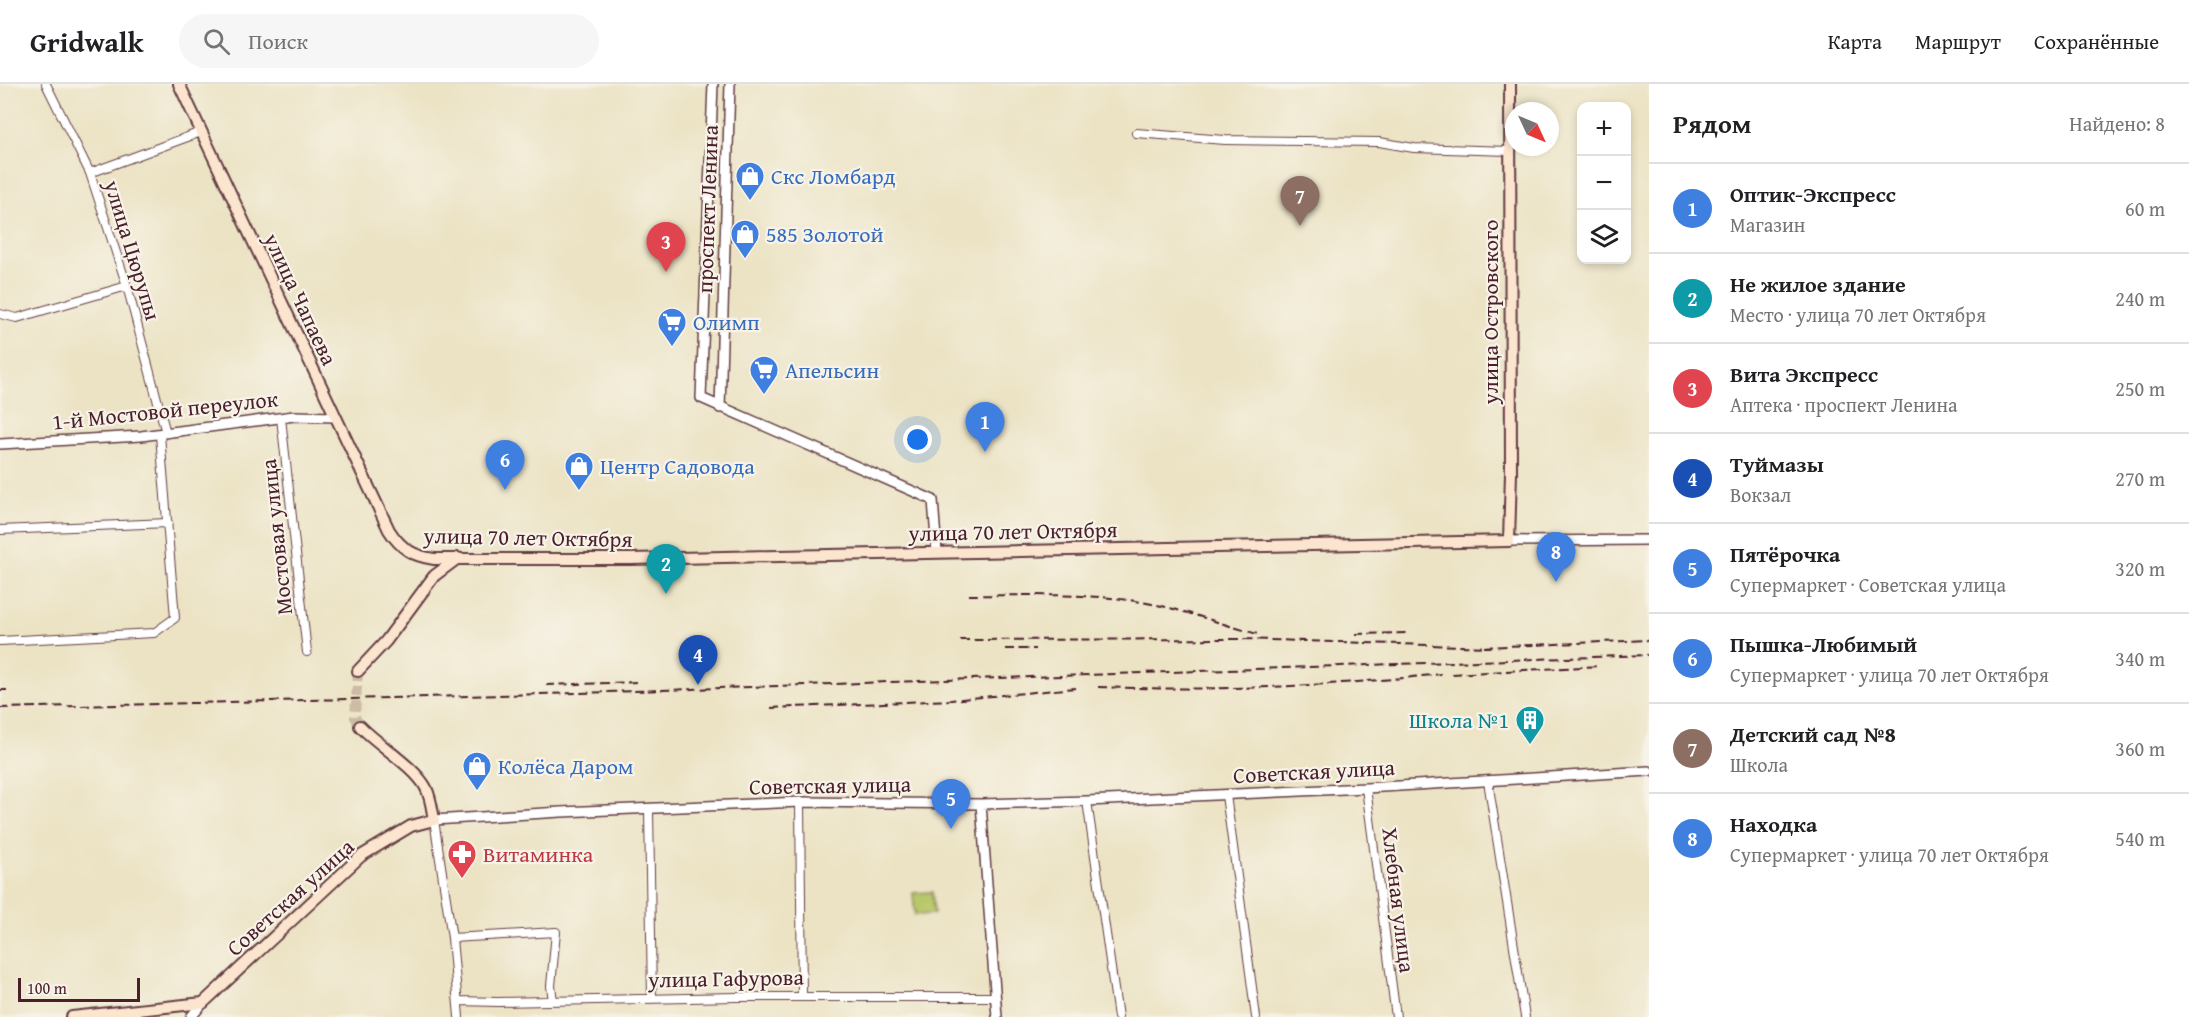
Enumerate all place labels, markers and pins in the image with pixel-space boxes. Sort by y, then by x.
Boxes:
shop icon: Скс Ломбард [734,160,766,202]
place label: Скс Ломбард [771,160,896,192]
pin: 7 [1280,176,1320,226]
shop icon: 585 Золотой [729,218,761,260]
place label: 585 Золотой [766,218,884,250]
pin: 3 [646,222,686,272]
supermarket icon: Олимп [656,306,688,348]
place label: Олимп [693,306,760,338]
supermarket icon: Апельсин [748,354,780,396]
place label: Апельсин [785,354,879,386]
pin: 1 [966,402,1004,452]
pin: 6 [486,440,524,490]
shop icon: Центр Садовода [563,450,595,492]
place label: Центр Садовода [600,450,755,482]
pin: 8 [1536,532,1576,582]
pin: 2 [646,544,686,594]
pin: 4 [678,636,718,685]
place label: Школа №1 [1409,704,1509,736]
building icon: Школа №1 [1514,704,1546,746]
shop icon: Колёса Даром [461,750,493,792]
place label: Колёса Даром [498,750,634,782]
pin: 5 [932,780,970,829]
pharmacy icon: Витаминка [446,838,478,880]
place label: Витаминка [483,838,594,870]

